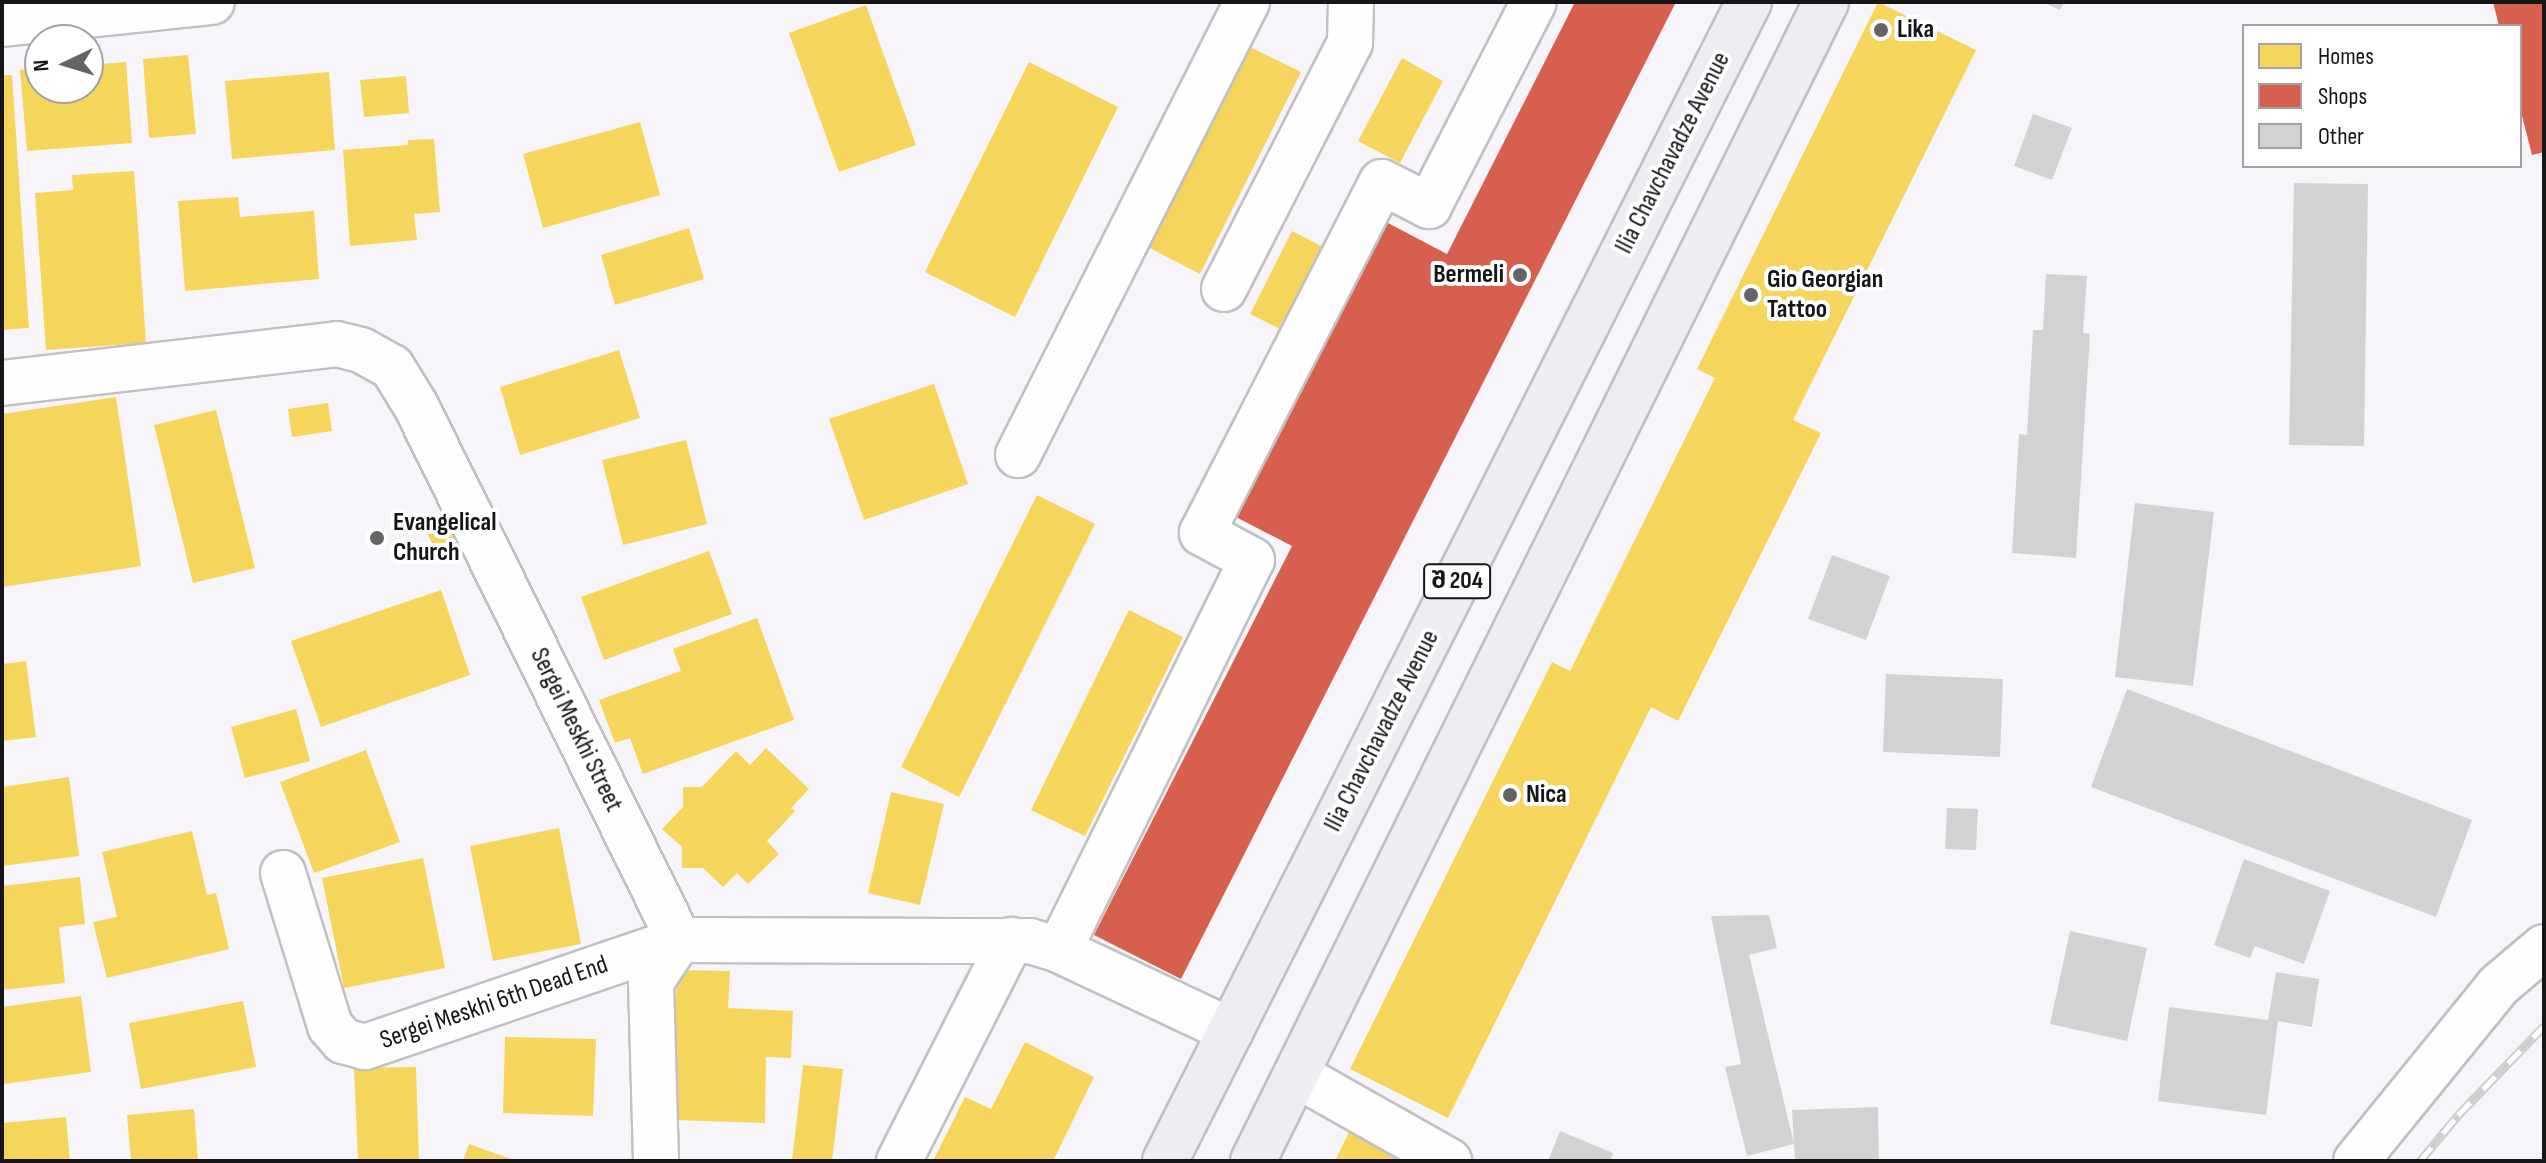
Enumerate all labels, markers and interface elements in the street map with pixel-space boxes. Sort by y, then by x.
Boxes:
place label: Lika [1897,14,1934,46]
marker: Lika [1872,21,1890,39]
north arrow [24,24,104,104]
legend [2242,24,2522,168]
text: Homes [2318,42,2374,71]
street label: Ilia Chavchavadze Avenue [1609,47,1737,259]
text: N [28,59,55,72]
text: Shops [2318,82,2367,111]
text: Other [2318,122,2364,151]
place label: Bermeli [1433,259,1504,291]
place label: Gio Georgian Tattoo [1767,264,1883,326]
marker: Bermeli [1511,266,1529,284]
marker: Gio Georgian Tattoo [1742,286,1760,304]
place label: Evangelical Church [393,507,496,568]
marker: Evangelical Church [368,529,386,547]
road number: შ 204 [1423,561,1491,601]
street label: Ilia Chavchavadze Avenue [1318,625,1446,837]
street label: Sergei Meskhi Street [523,643,629,817]
place label: Nica [1526,779,1567,811]
marker: Nica [1501,786,1519,804]
street label: Sergei Meskhi 6th Dead End [376,949,612,1057]

